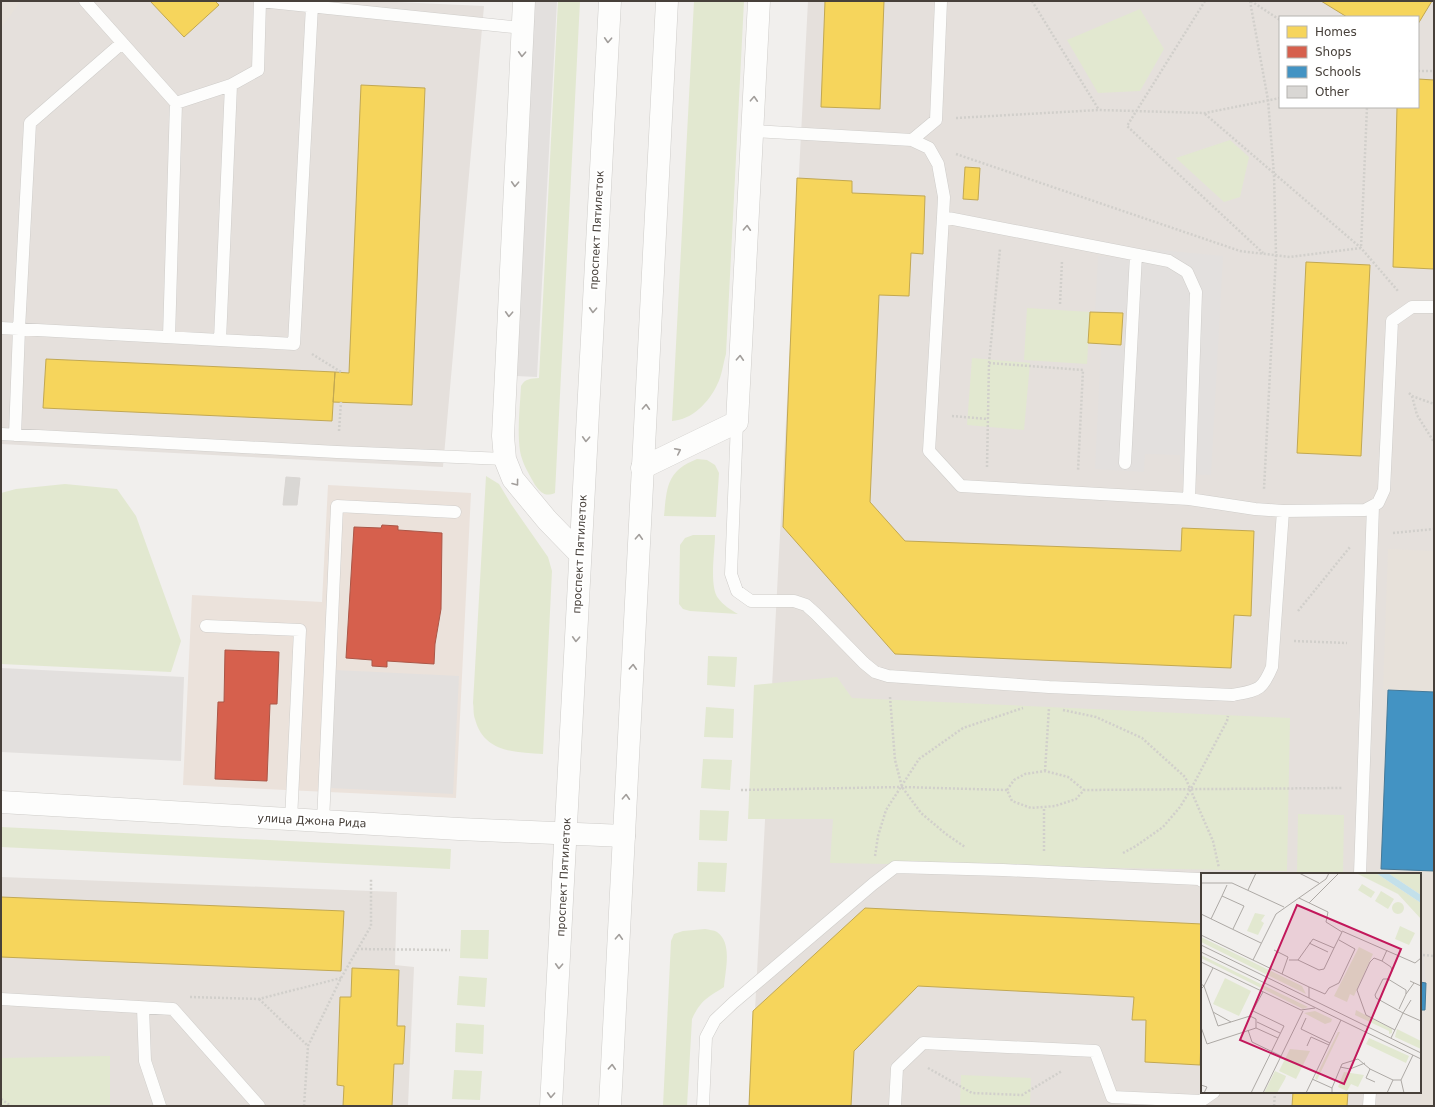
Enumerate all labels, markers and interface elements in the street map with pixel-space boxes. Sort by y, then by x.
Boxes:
legend [1279,16,1419,108]
text: Homes [1315,25,1357,39]
one-way arrow [603,37,612,43]
text: Shops [1315,45,1351,59]
one-way arrow [517,51,526,57]
text: Schools [1315,65,1361,79]
text: Other [1315,85,1349,99]
one-way arrow [750,96,758,102]
street label: проспект Пятилеток [587,170,607,290]
one-way arrow [511,181,520,187]
one-way arrow [743,225,752,231]
one-way arrow [589,307,598,313]
one-way arrow [504,311,513,317]
one-way arrow [736,355,745,361]
one-way arrow [641,404,650,410]
one-way arrow [582,436,591,442]
one-way arrow [673,448,681,456]
one-way arrow [511,478,518,485]
street label: проспект Пятилеток [570,494,590,614]
one-way arrow [635,534,643,540]
one-way arrow [571,636,580,642]
one-way arrow [628,664,637,670]
one-way arrow [622,794,630,800]
street label: улица Джона Рида [257,812,367,830]
street label: проспект Пятилеток [554,817,574,937]
inset map [1201,873,1421,1093]
one-way arrow [614,934,623,940]
one-way arrow [554,963,563,969]
one-way arrow [607,1064,616,1070]
one-way arrow [547,1092,556,1098]

